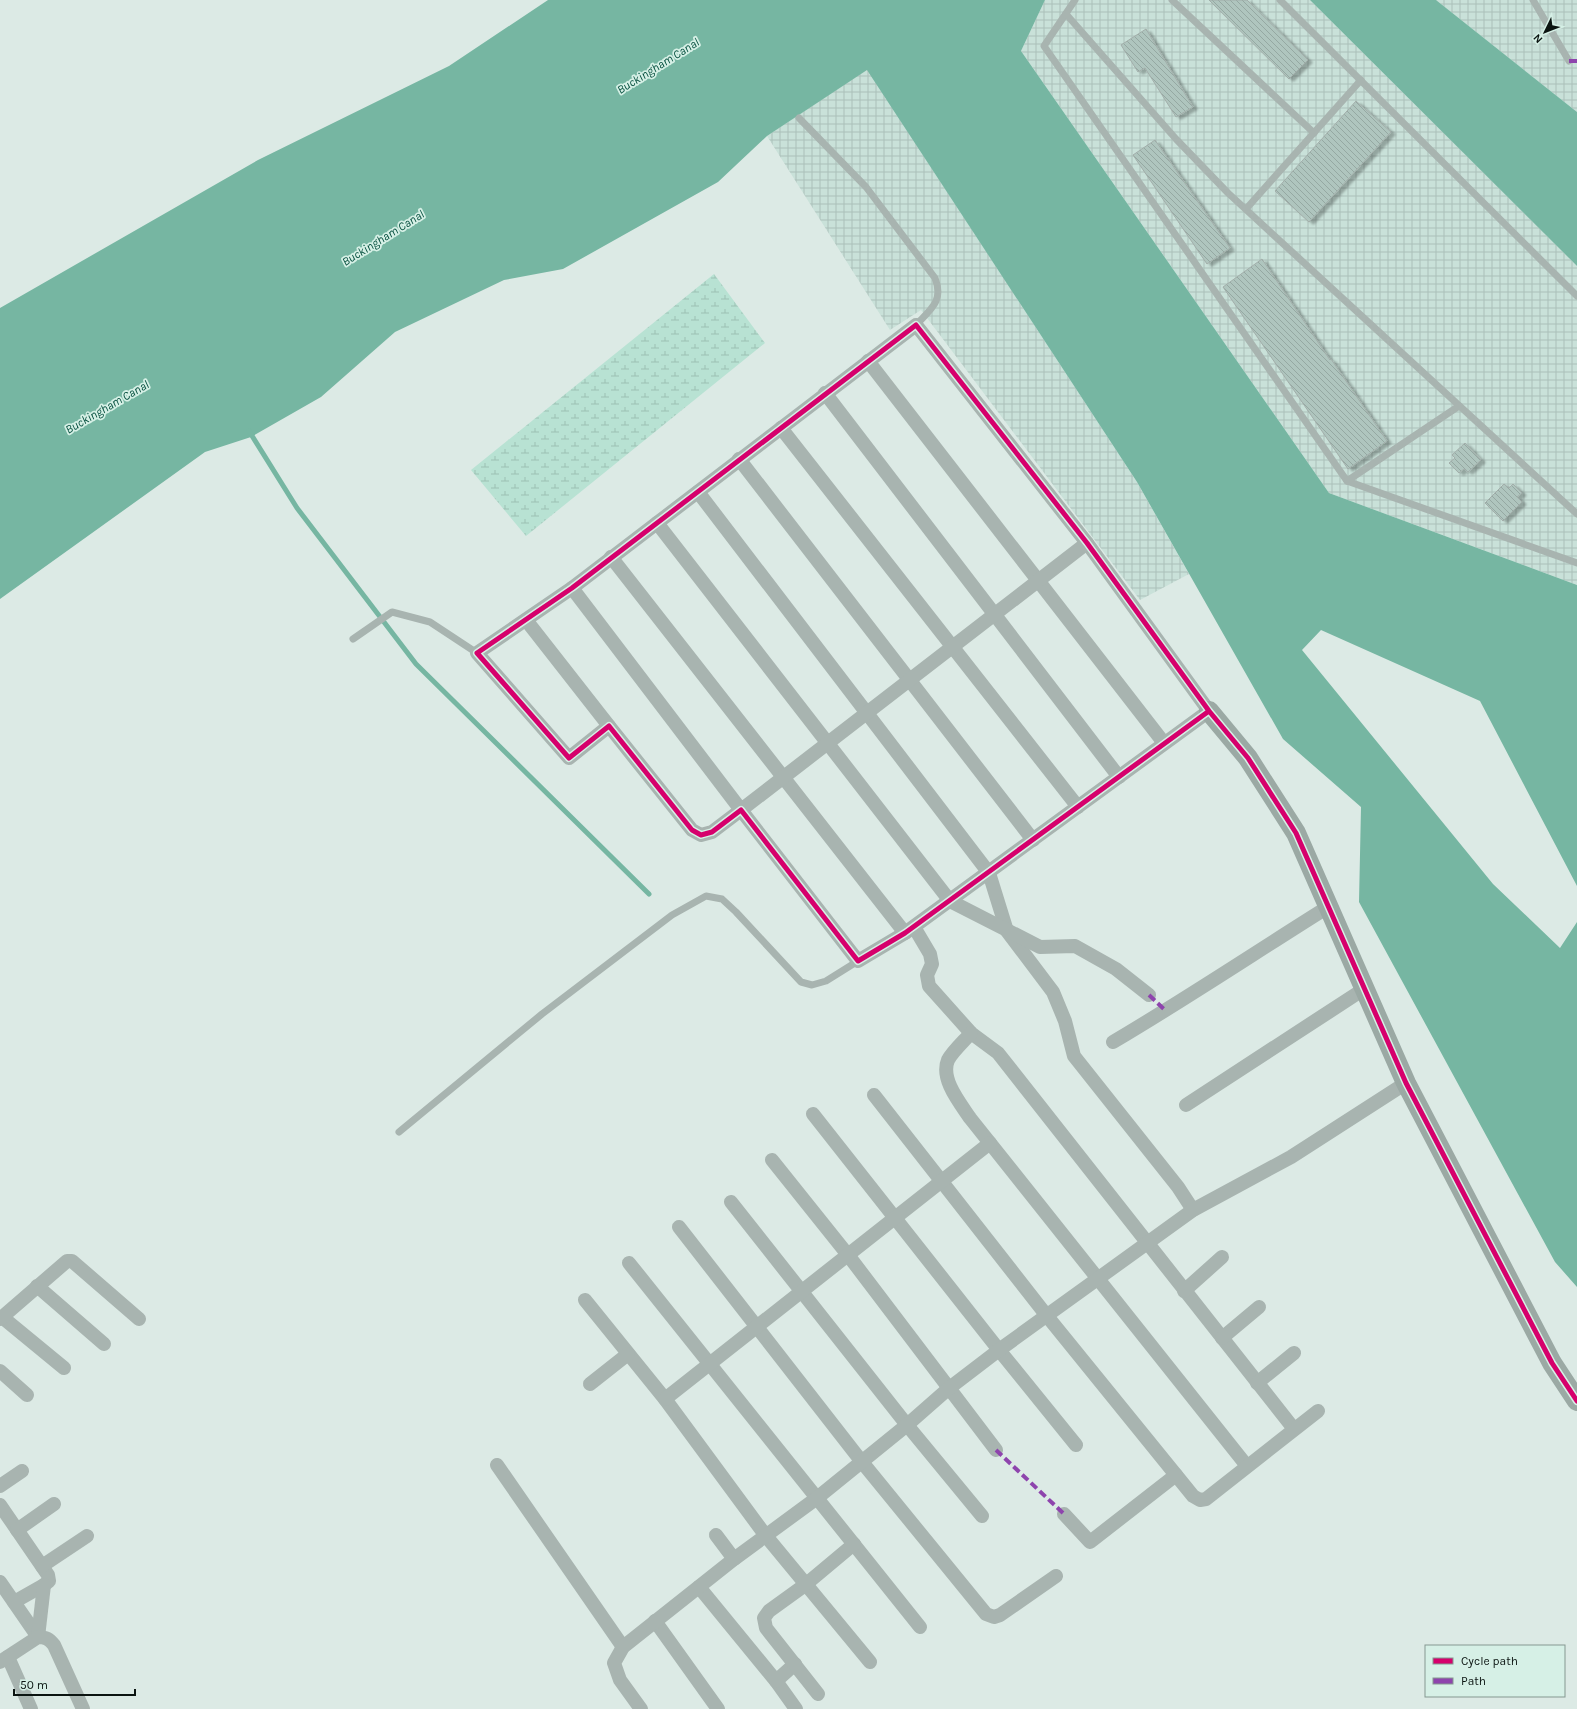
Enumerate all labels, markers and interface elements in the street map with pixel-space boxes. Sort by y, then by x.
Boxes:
north arrow [1525,12,1565,52]
text: N [1531,31,1545,46]
water label: Buckingham Canal [614,35,702,97]
water label: Buckingham Canal [339,207,427,269]
water label: Buckingham Canal [63,377,151,437]
legend [1425,1645,1565,1697]
text: Cycle path [1461,1654,1518,1668]
scale bar [14,1671,135,1697]
text: Path [1461,1674,1486,1688]
text: 50 m [20,1678,48,1692]

